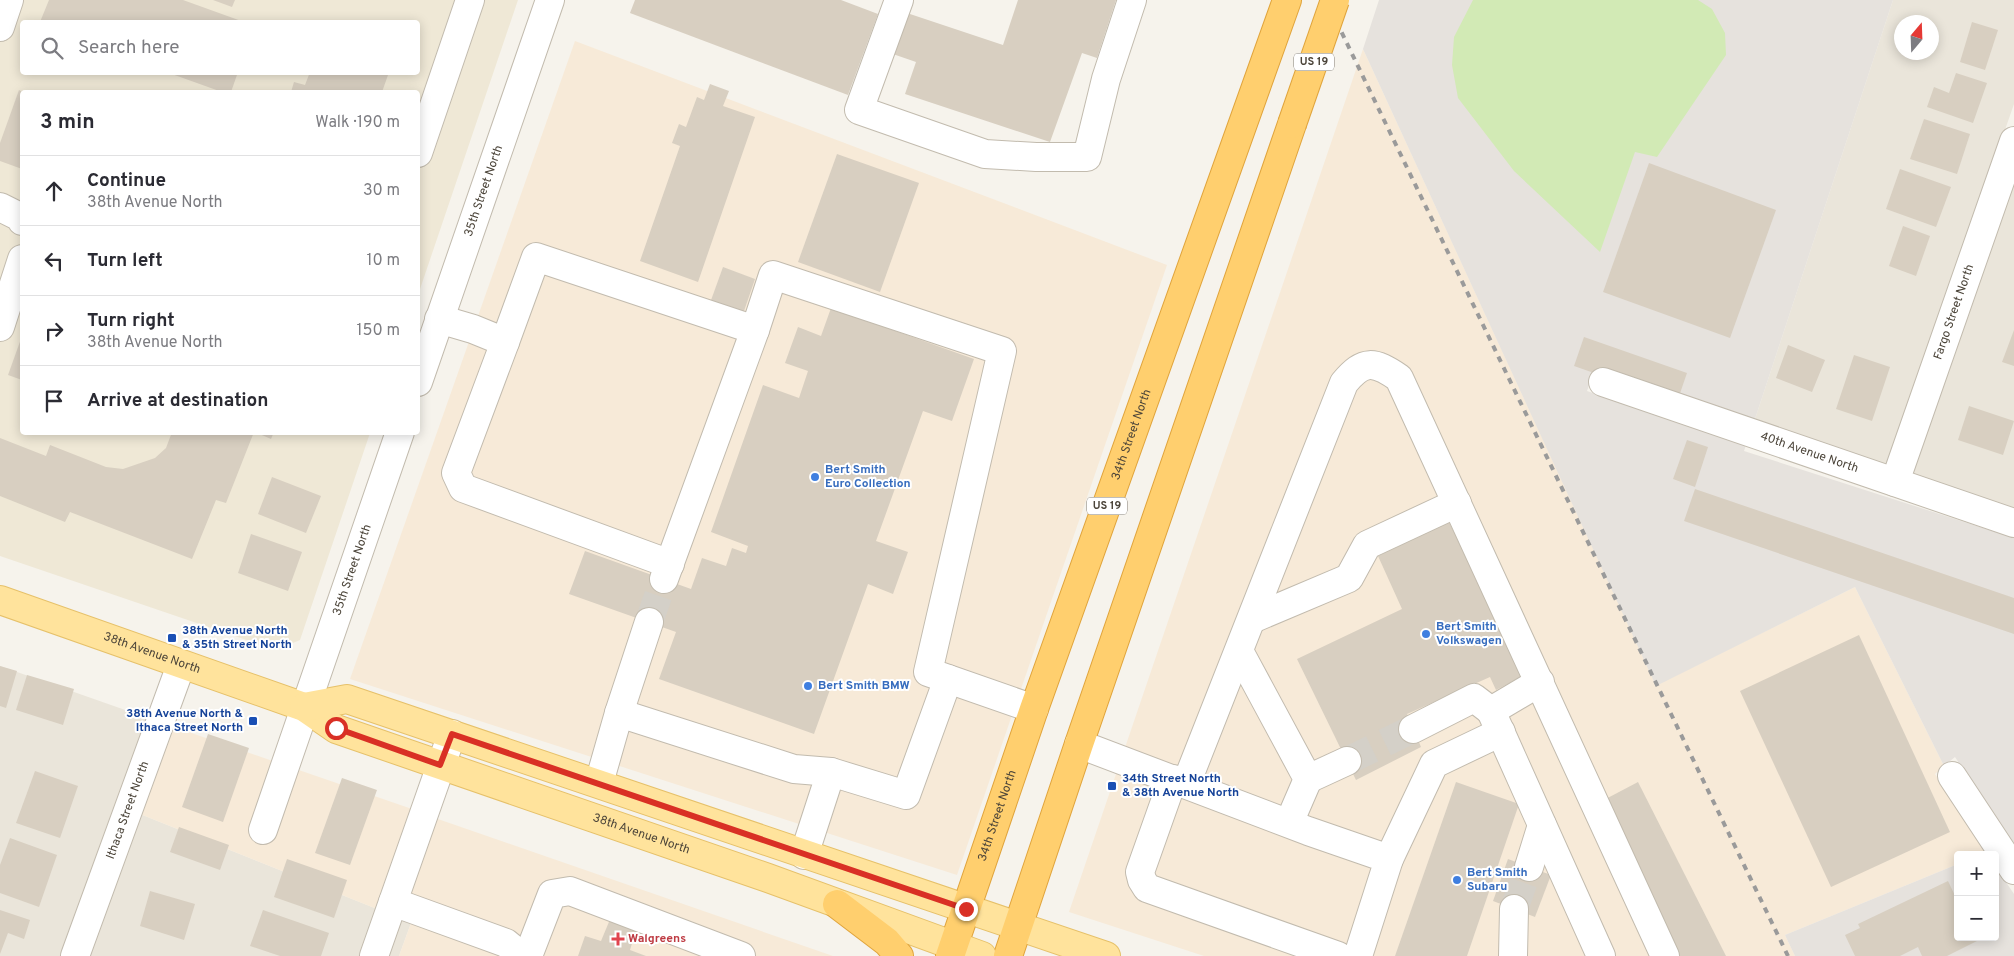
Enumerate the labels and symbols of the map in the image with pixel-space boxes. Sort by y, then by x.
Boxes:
north arrow [1894,15,1939,60]
road number: US 19 [1294,54,1334,70]
street label: 35th Street North [461,143,507,239]
street label: Fargo Street North [1930,262,1978,362]
street label: 34th Street North [1108,387,1155,483]
street label: 40th Avenue North [1758,429,1860,477]
place label: Bert Smith Euro Collection [825,462,911,492]
marker: Bert Smith Euro Collection [809,471,821,483]
road number: US 19 [1087,498,1127,514]
street label: 35th Street North [329,522,376,618]
place label: Bert Smith Volkswagen [1436,619,1502,649]
place label: 38th Avenue North & 35th Street North [182,623,292,653]
marker: Bert Smith Volkswagen [1420,628,1432,640]
street label: 38th Avenue North [101,629,203,678]
marker: 38th Avenue North & 35th Street North [166,632,178,644]
place label: Bert Smith BMW [818,678,910,694]
marker: Bert Smith BMW [802,680,814,692]
place label: 38th Avenue North & Ithaca Street North [126,706,243,736]
marker: 38th Avenue North & Ithaca Street North [247,715,259,727]
route start [325,717,348,740]
street label: Ithaca Street North [103,759,153,862]
street label: 34th Street North [975,768,1021,864]
place label: 34th Street North & 38th Avenue North [1122,771,1239,801]
marker: 34th Street North & 38th Avenue North [1106,780,1118,792]
street label: 38th Avenue North [590,810,692,858]
place label: Bert Smith Subaru [1467,865,1528,895]
marker: Bert Smith Subaru [1451,874,1463,886]
route end [955,898,978,921]
place label: Walgreens [628,931,686,947]
marker: Walgreens [612,933,624,945]

